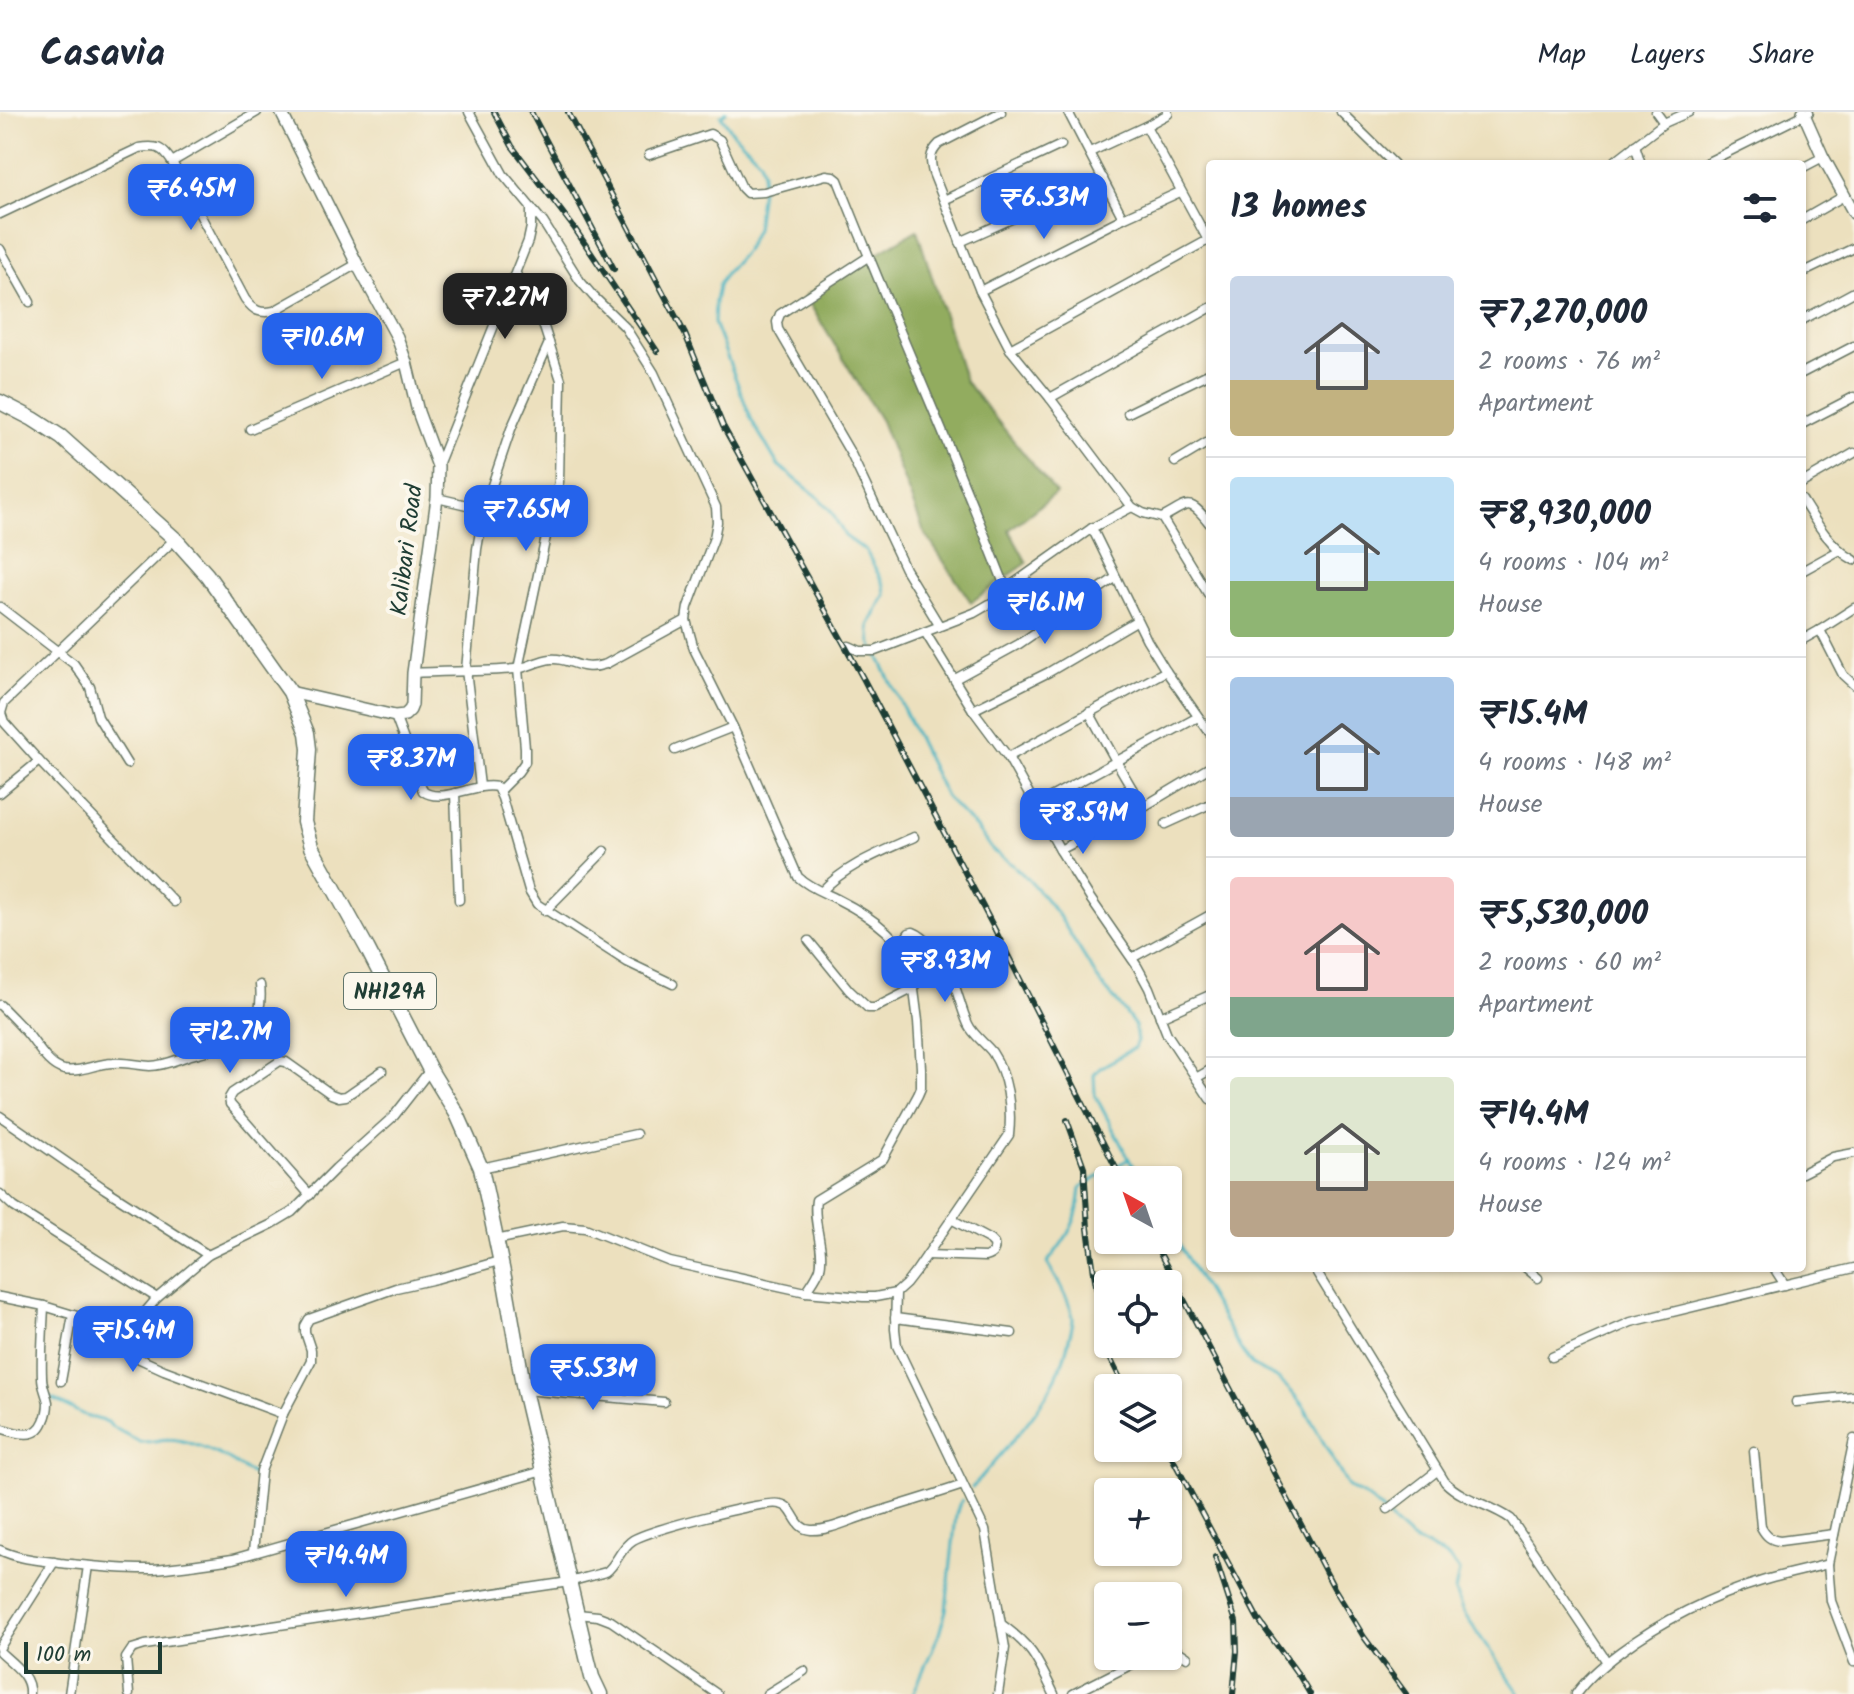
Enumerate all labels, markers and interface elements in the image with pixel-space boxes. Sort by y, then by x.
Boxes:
text: Casavia [40,25,165,85]
text: Map [1537,33,1586,78]
text: Layers [1630,33,1705,78]
text: Share [1749,33,1814,78]
pin: ₹6.45M [126,164,256,232]
text: ₹6.45M [146,169,236,211]
pin: ₹6.53M [979,173,1109,241]
text: ₹6.53M [999,178,1089,220]
text: 13 homes [1230,181,1367,235]
icon: filters [1738,186,1782,230]
pin: ₹7.27M [440,273,570,341]
text: ₹7.27M [461,278,549,320]
text: ₹7,270,000 [1478,287,1647,341]
icon: home [1294,308,1390,404]
pin: ₹10.6M [257,313,387,381]
text: ₹10.6M [280,318,364,360]
text: 2 rooms · 76 m² [1478,341,1660,383]
text: Apartment [1478,383,1593,425]
street label: Kalibari Road [380,481,435,618]
pin: ₹7.65M [461,485,591,553]
text: ₹8,930,000 [1478,488,1651,542]
text: ₹7.65M [482,490,570,532]
icon: home [1294,509,1390,605]
text: 4 rooms · 104 m² [1478,542,1668,584]
pin: ₹16.1M [980,578,1110,646]
text: ₹16.1M [1006,583,1084,625]
text: House [1478,584,1542,626]
text: ₹15.4M [1478,688,1587,742]
icon: home [1294,709,1390,805]
pin: ₹8.37M [346,734,476,802]
text: ₹8.37M [366,739,456,781]
text: 4 rooms · 148 m² [1478,742,1671,784]
text: House [1478,784,1542,826]
pin: ₹8.59M [1018,788,1148,856]
text: ₹8.59M [1038,793,1128,835]
text: ₹5,530,000 [1478,888,1648,942]
icon: home [1294,909,1390,1005]
pin: ₹8.93M [880,936,1010,1004]
text: ₹8.93M [899,941,991,983]
text: 2 rooms · 60 m² [1478,942,1661,984]
road number: NH129A [344,973,436,1009]
text: Apartment [1478,984,1593,1026]
pin: ₹12.7M [165,1007,295,1075]
text: ₹12.7M [188,1012,272,1054]
text: ₹14.4M [1478,1088,1589,1142]
icon: home [1294,1109,1390,1205]
text: 4 rooms · 124 m² [1478,1142,1670,1184]
north arrow [1094,1166,1182,1254]
map controls [1094,1166,1182,1670]
text: House [1478,1184,1542,1226]
button: locate [1094,1270,1182,1358]
pin: ₹15.4M [68,1306,198,1374]
text: ₹15.4M [91,1311,175,1353]
pin: ₹5.53M [528,1344,658,1412]
text: ₹5.53M [549,1349,637,1391]
button: layers [1094,1374,1182,1462]
button: + [1094,1478,1182,1566]
pin: ₹14.4M [281,1531,411,1599]
text: ₹14.4M [304,1536,388,1578]
button: − [1094,1582,1182,1670]
scale bar [24,1638,162,1674]
text: 100 m [36,1638,91,1673]

